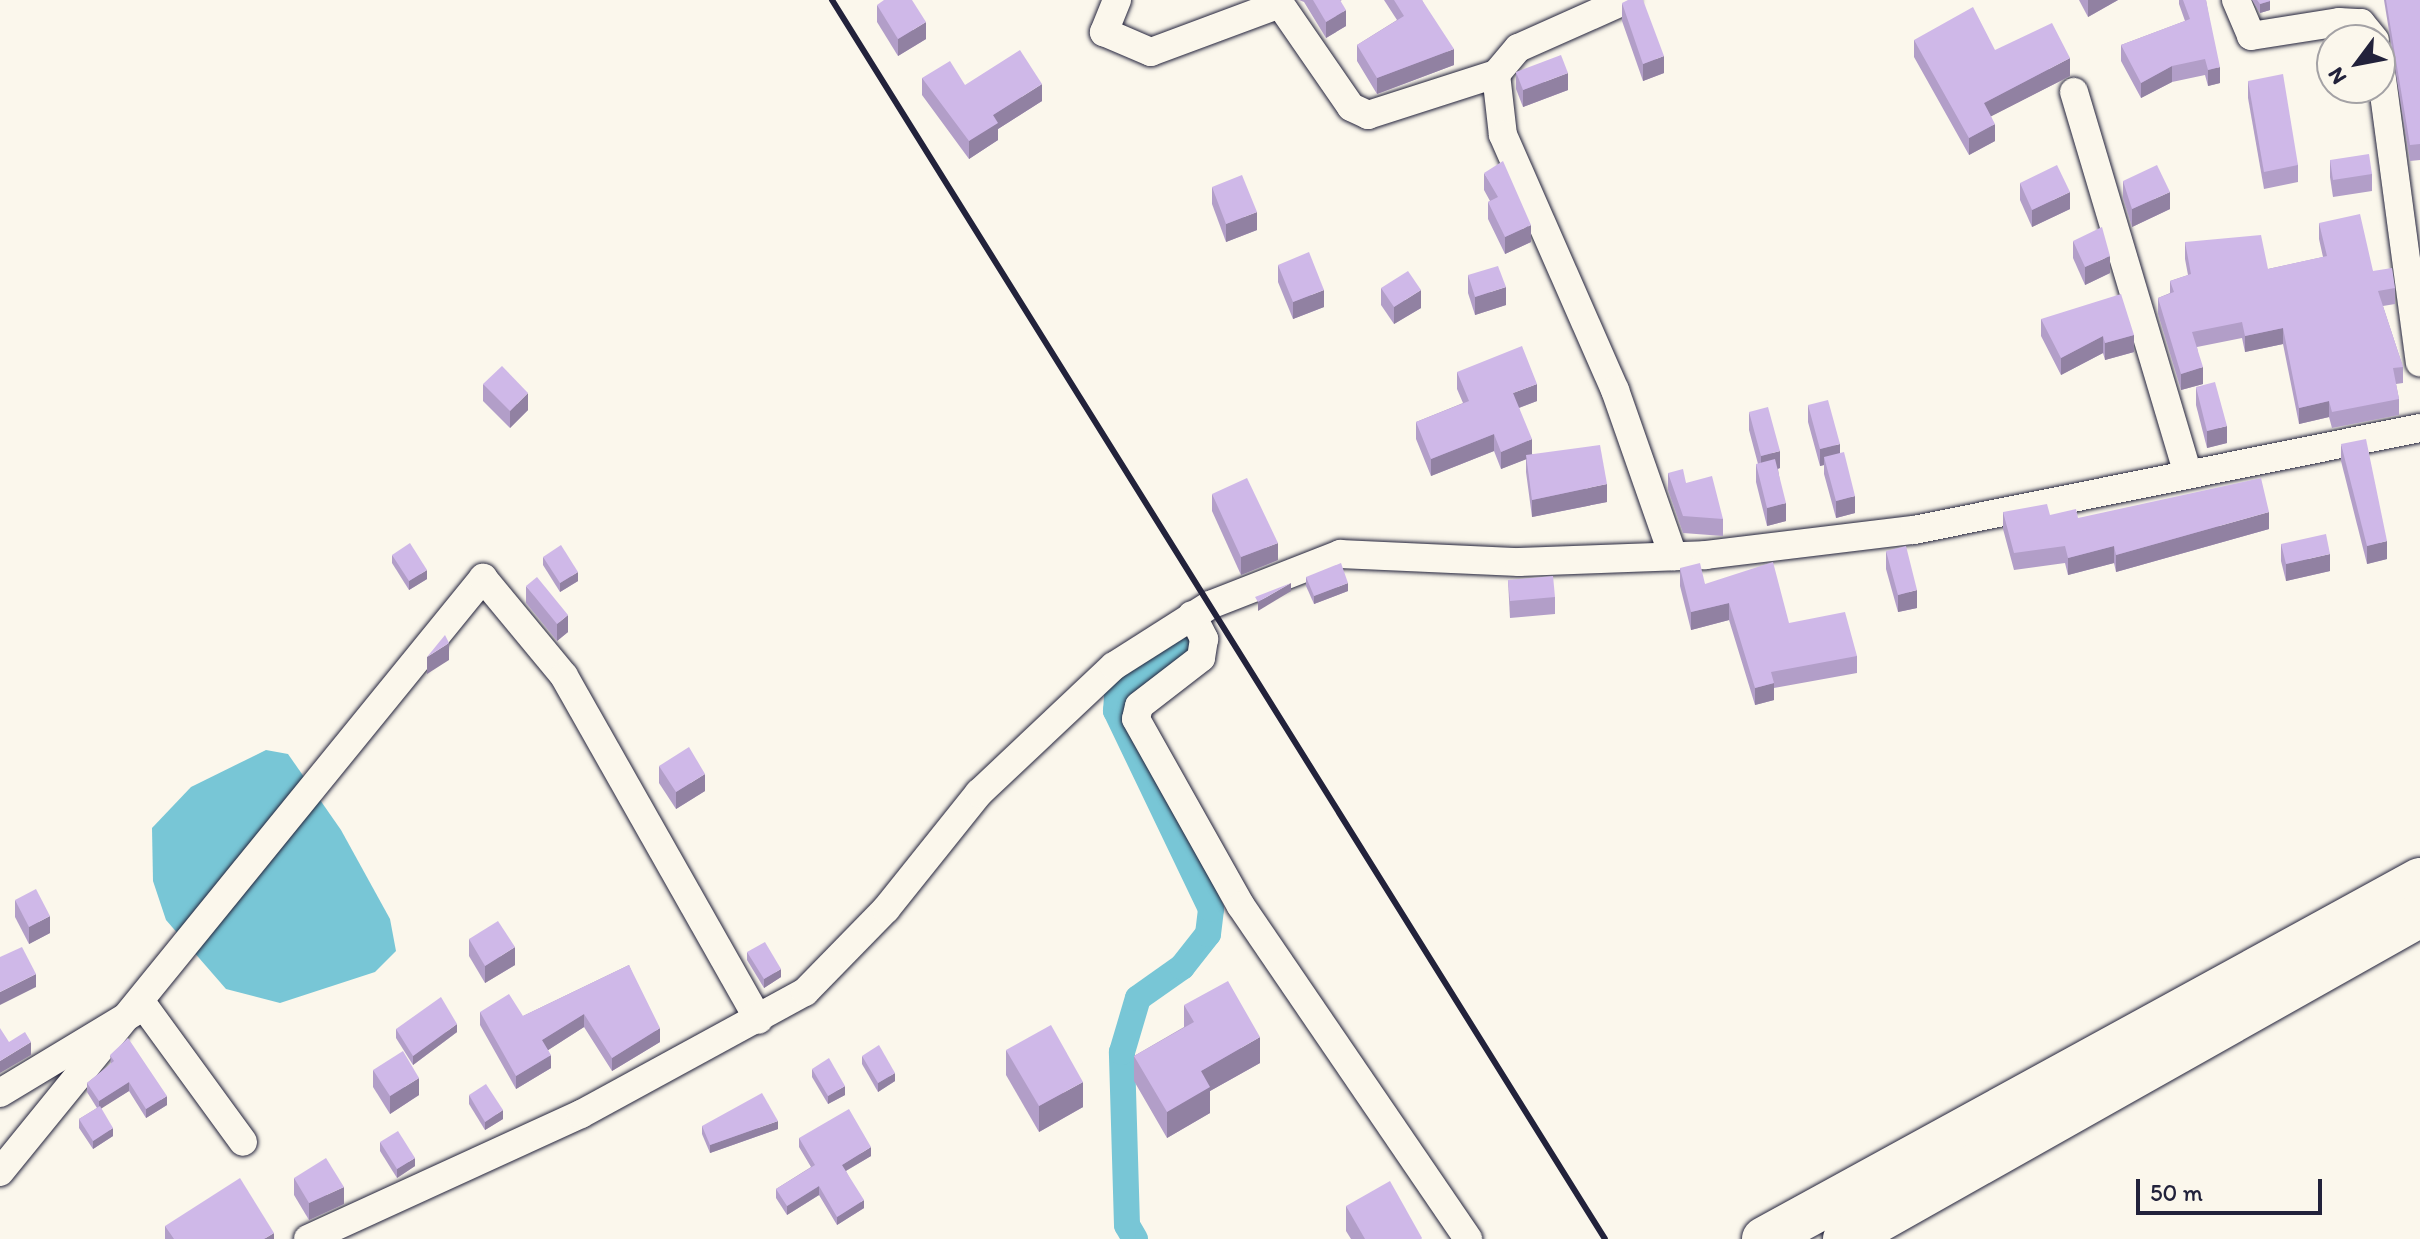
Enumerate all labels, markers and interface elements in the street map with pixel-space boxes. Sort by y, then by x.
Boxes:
north arrow [2316,24,2396,104]
text: N [2322,62,2352,89]
scale bar [2140,1163,2326,1213]
text: 50 m [2150,1178,2203,1207]

